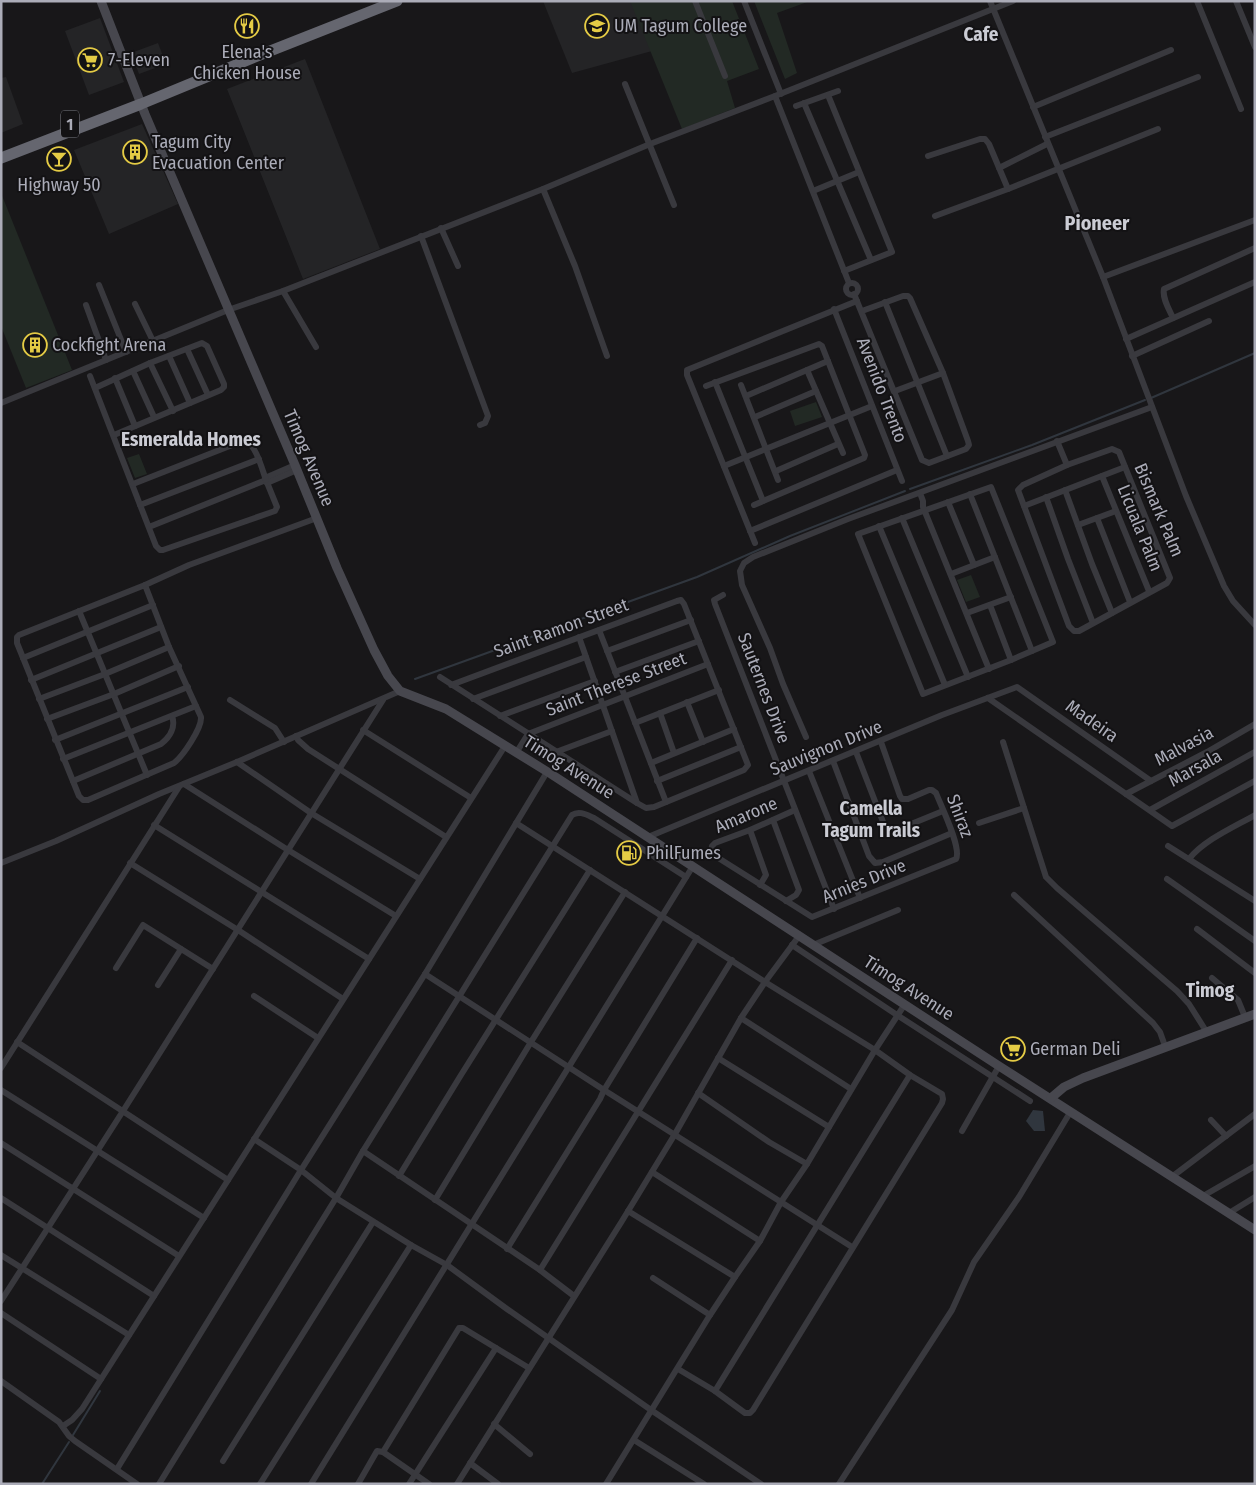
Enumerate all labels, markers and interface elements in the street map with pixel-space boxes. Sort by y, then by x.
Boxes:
restaurant icon: Elena's Chicken House [234,13,260,39]
school or university icon: UM Tagum College [584,13,610,39]
place label: UM Tagum College [614,15,747,37]
district label: Cafe [964,23,999,46]
place label: Elena's Chicken House [193,41,301,84]
supermarket icon: 7-Eleven [77,47,103,73]
place label: 7-Eleven [108,49,170,71]
road number: 1 [61,110,79,138]
place label: Tagum City Evacuation Center [152,131,285,174]
building icon: Tagum City Evacuation Center [122,139,148,165]
bar icon: Highway 50 [46,146,72,172]
place label: Highway 50 [17,174,101,196]
district label: Pioneer [1065,211,1130,235]
building icon: Cockfight Arena [22,332,48,358]
place label: Cockfight Arena [52,334,166,356]
street label: Avenido Trento [852,334,912,446]
street label: Timog Avenue [279,406,339,510]
district label: Esmeralda Homes [121,428,262,451]
street label: Bismark Palm [1129,460,1189,560]
street label: Licuala Palm [1113,481,1167,575]
street label: Saint Ramon Street [491,593,631,663]
street label: Sauternes Drive [733,630,795,746]
street label: Saint Therese Street [543,647,689,721]
street label: Madeira [1061,695,1123,747]
street label: Sauvignon Drive [767,715,885,780]
street label: Malvasia [1151,721,1217,771]
street label: Timog Avenue [520,730,619,804]
street label: Marsala [1165,744,1226,792]
street label: Shiraz [942,791,978,841]
street label: Amarone [711,792,781,838]
district label: Camella Tagum Trails [822,797,921,842]
fuel station icon: PhilFumes [616,840,642,866]
place label: PhilFumes [646,842,721,864]
street label: Arnies Drive [819,854,909,908]
street label: Timog Avenue [860,951,958,1025]
district label: Timog [1186,979,1235,1002]
supermarket icon: German Deli [1000,1036,1026,1062]
place label: German Deli [1030,1038,1121,1060]

